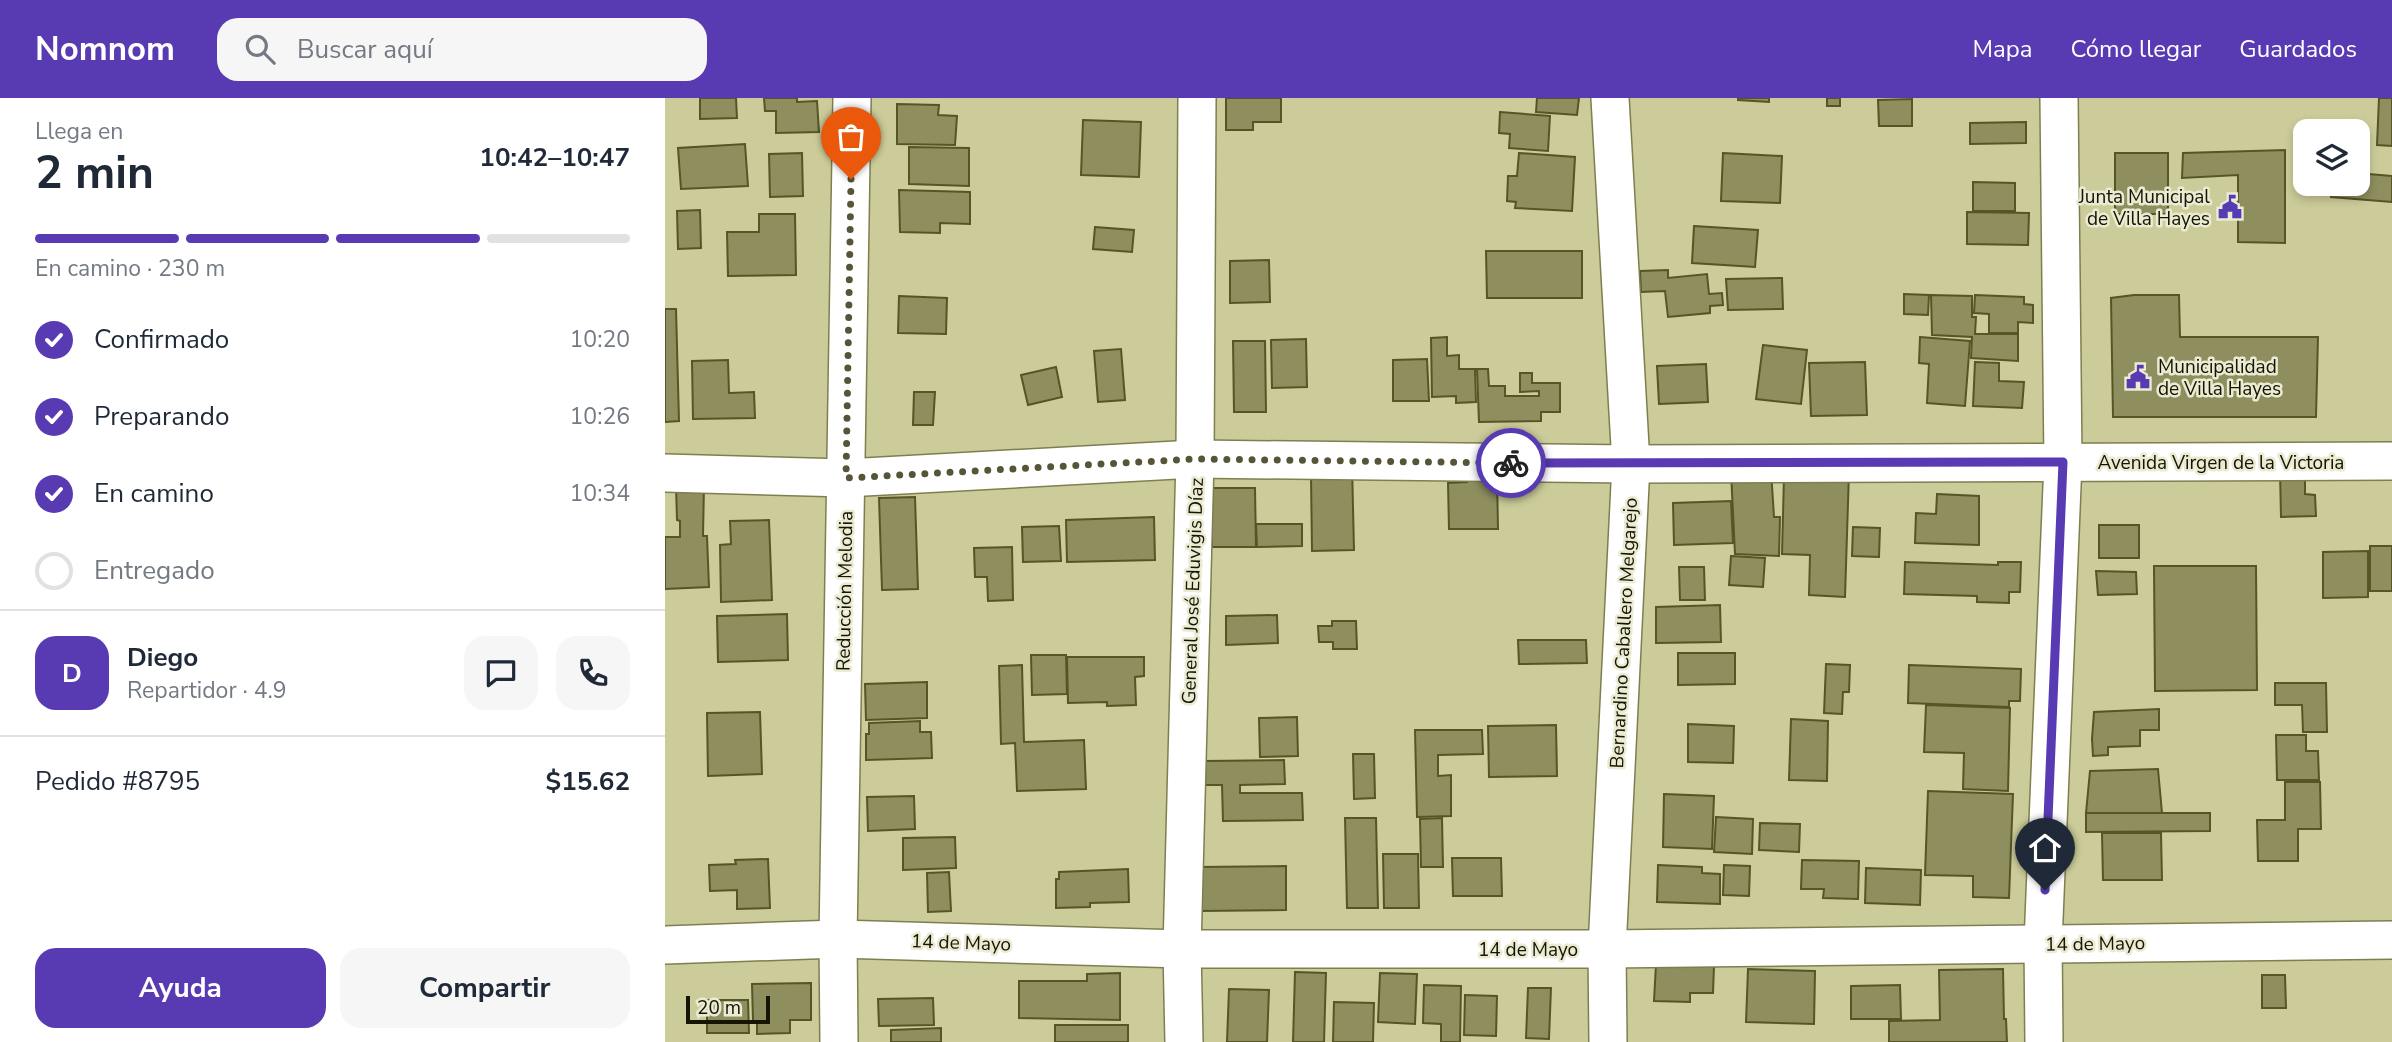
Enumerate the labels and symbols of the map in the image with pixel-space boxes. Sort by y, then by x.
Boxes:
pin [821,107,881,179]
place label: Junta Municipal de Villa Hayes [2078,184,2210,232]
public building icon: Junta Municipal de Villa Hayes [2216,193,2244,221]
place label: Municipalidad de Villa Hayes [2158,354,2281,402]
public building icon: Municipalidad de Villa Hayes [2124,363,2152,391]
courier [1476,428,1546,498]
street label: Avenida Virgen de la Victoria [2098,450,2344,476]
street label: General José Eduvigis Díaz [1176,477,1210,705]
street label: Bernardino Caballero Melgarejo [1604,497,1644,769]
street label: Reducción Melodia [831,511,859,671]
pin [2015,818,2075,890]
street label: 14 de Mayo [910,928,1011,958]
street label: 14 de Mayo [2045,930,2145,958]
street label: 14 de Mayo [1478,937,1578,963]
scale bar [686,993,770,1025]

